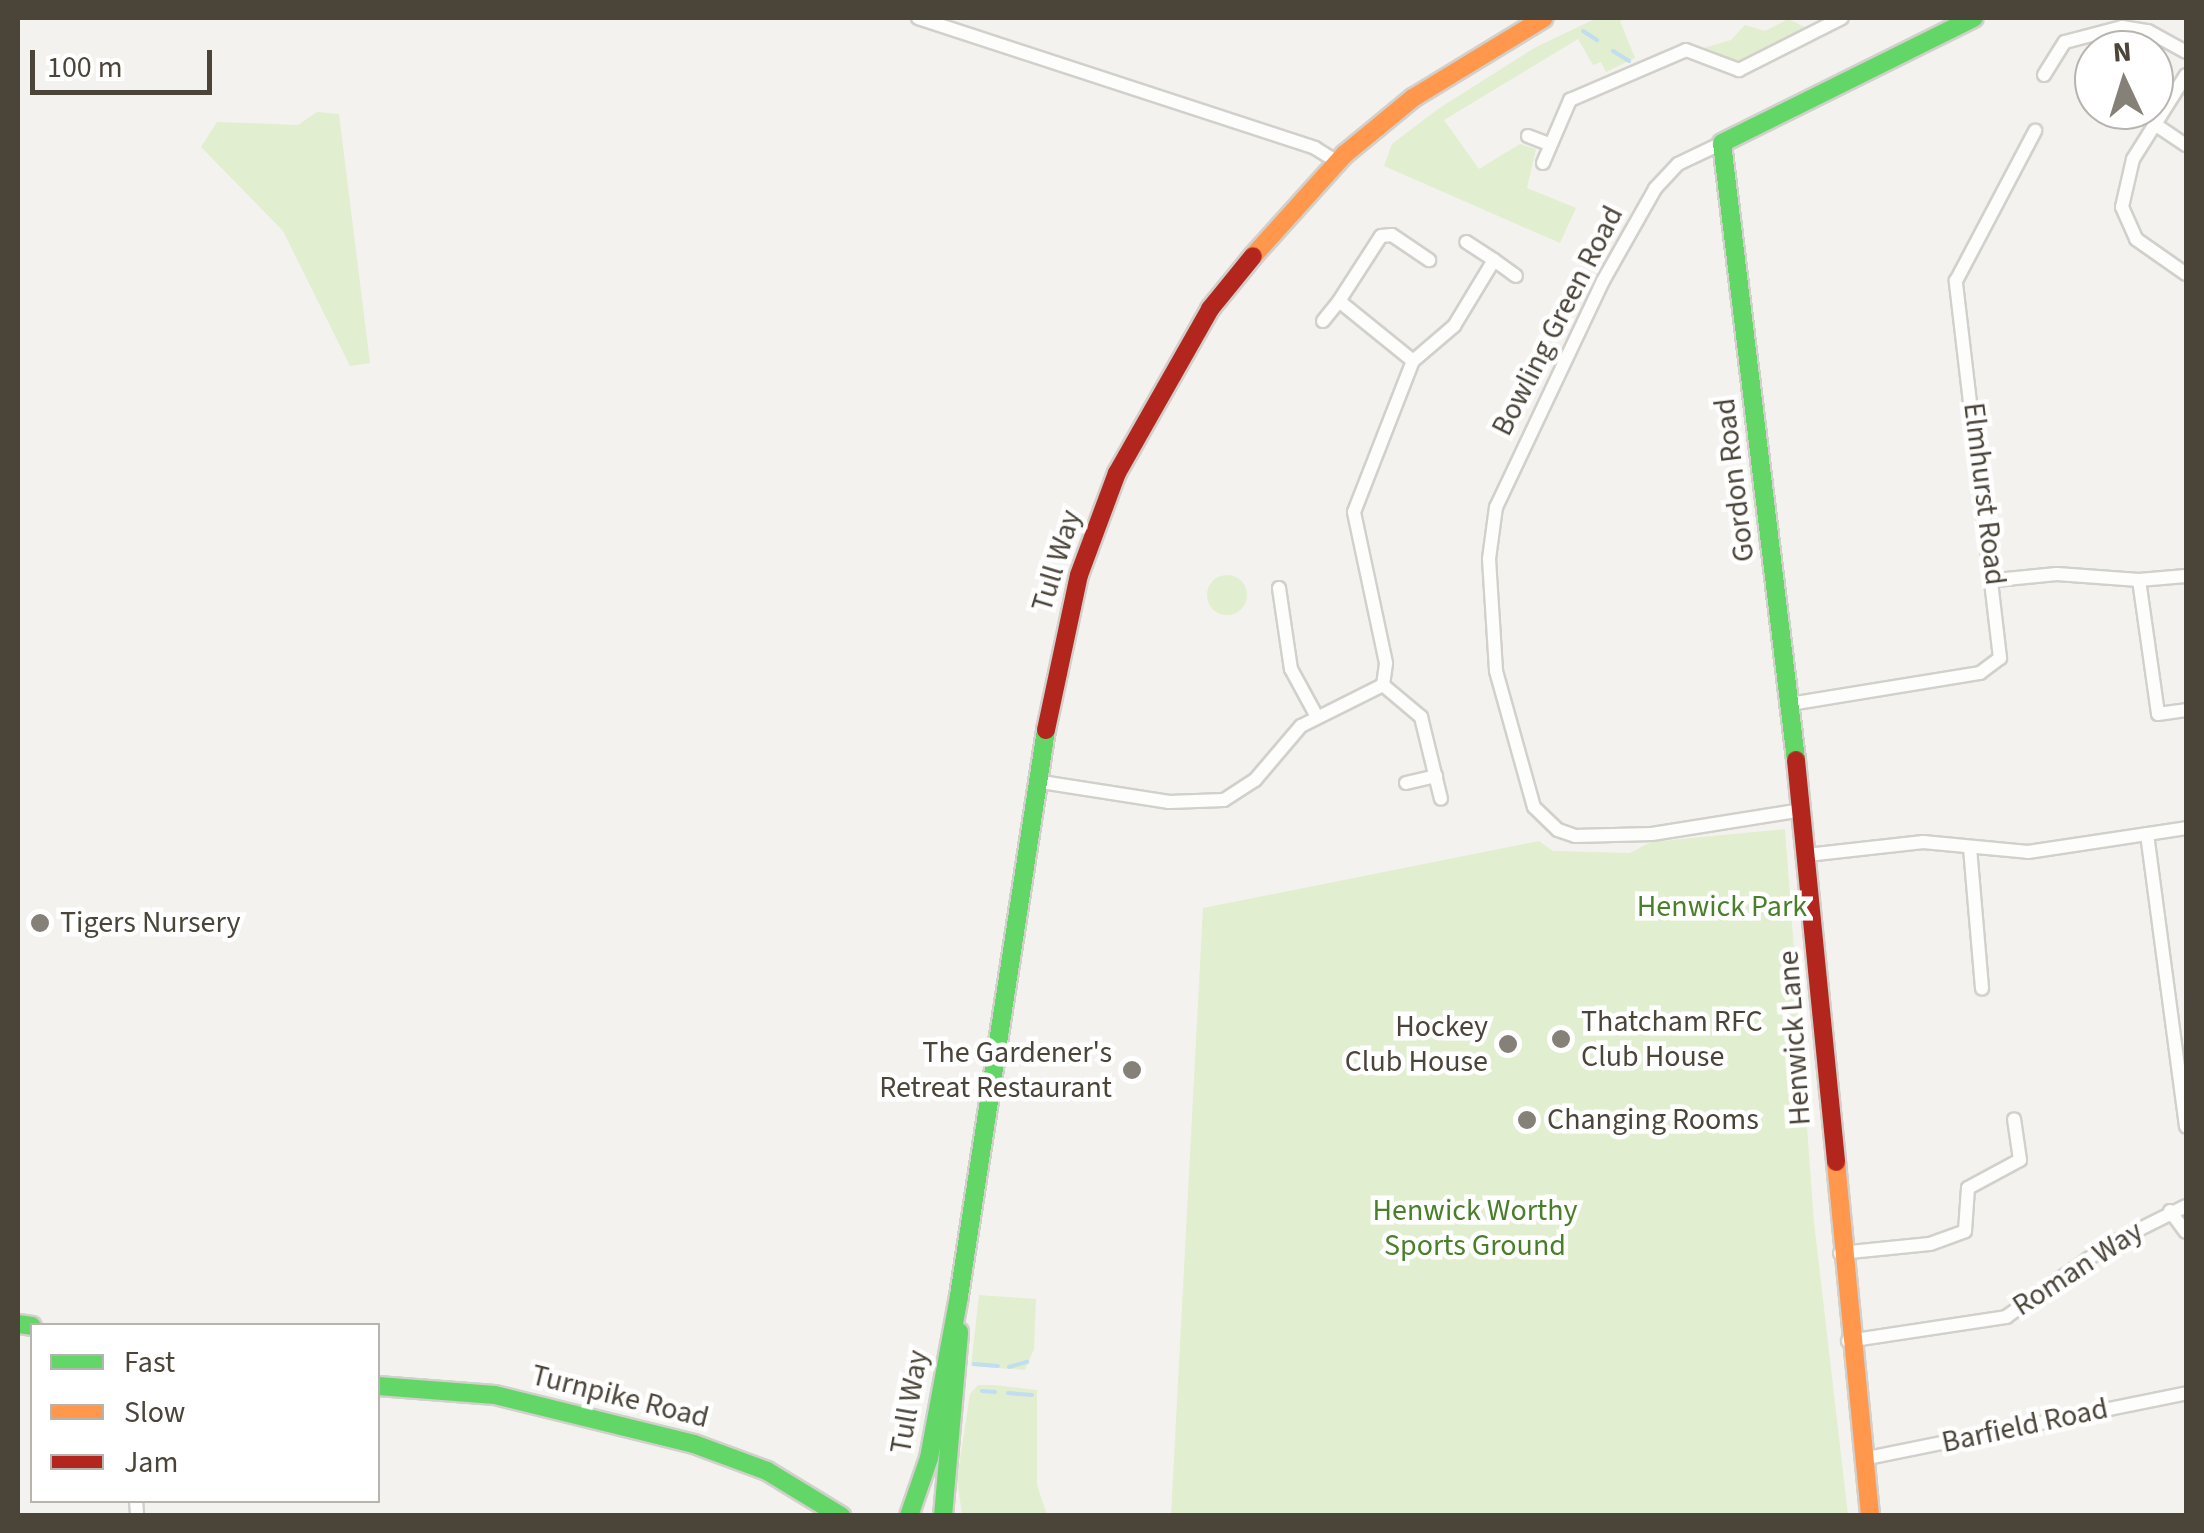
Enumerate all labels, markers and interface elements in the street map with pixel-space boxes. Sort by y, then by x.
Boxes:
scale bar [35,30,218,92]
north arrow [2074,30,2174,130]
text: N [2111,31,2133,73]
text: 100 m [47,46,123,89]
street label: Bowling Green Road [1485,200,1631,442]
street label: Gordon Road [1707,396,1763,564]
street label: Elmhurst Road [1955,401,2013,587]
street label: Tull Way [1025,506,1089,616]
park label: Henwick Park [1637,889,1807,925]
place label: Tigers Nursery [60,905,241,941]
marker: Tigers Nursery [29,912,51,934]
street label: Henwick Lane [1771,949,1819,1127]
place label: Thatcham RFC Club House [1581,1004,1763,1074]
place label: Hockey Club House [1345,1009,1488,1080]
marker: Thatcham RFC Club House [1550,1028,1572,1050]
marker: Hockey Club House [1497,1033,1519,1055]
place label: The Gardener's Retreat Restaurant [879,1035,1112,1106]
marker: The Gardener's Retreat Restaurant [1121,1059,1143,1081]
place label: Changing Rooms [1547,1102,1759,1138]
marker: Changing Rooms [1516,1109,1538,1131]
park label: Henwick Worthy Sports Ground [1372,1193,1578,1264]
street label: Roman Way [2006,1214,2150,1324]
legend [30,1323,380,1503]
text: Fast [124,1341,175,1384]
street label: Tull Way [883,1347,937,1457]
street label: Turnpike Road [528,1358,712,1436]
text: Slow [124,1391,185,1434]
street label: Barfield Road [1939,1391,2111,1461]
text: Jam [124,1441,178,1484]

